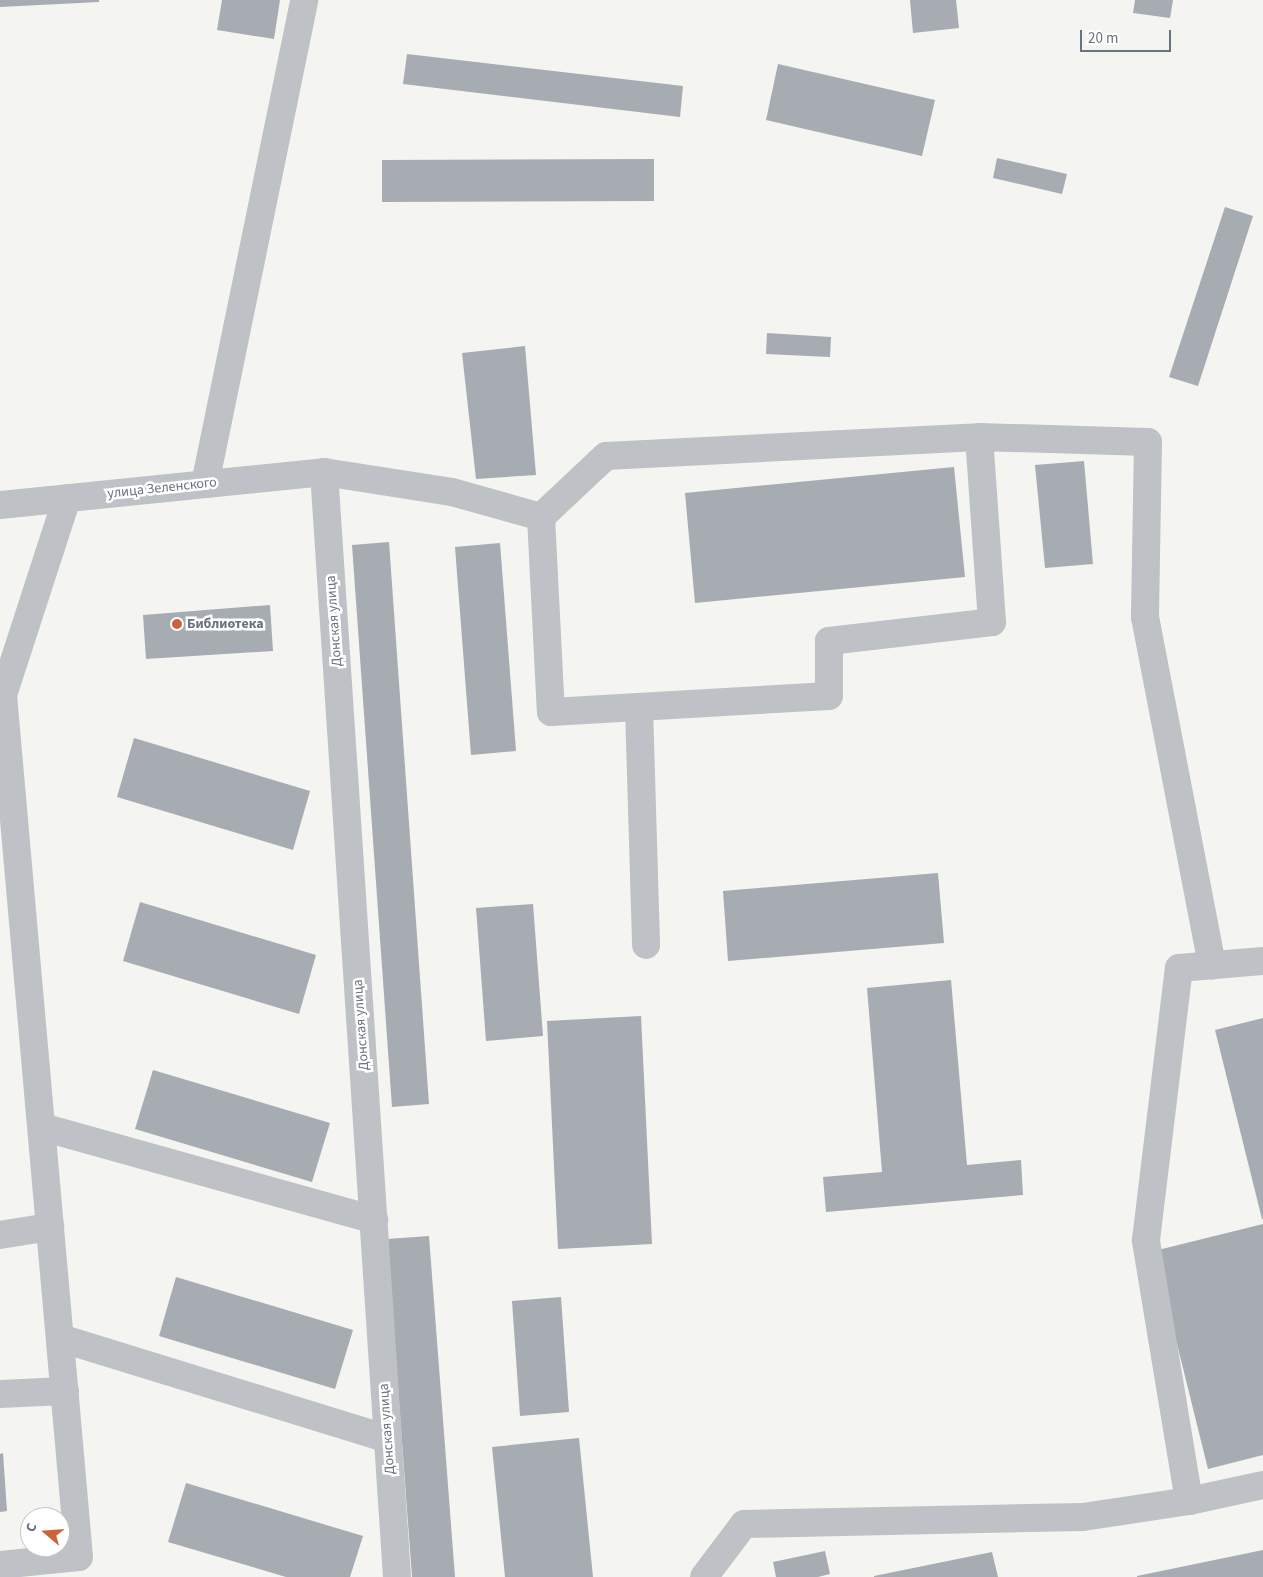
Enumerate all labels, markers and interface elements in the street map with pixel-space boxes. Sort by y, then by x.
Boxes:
scale bar [1083,20,1174,52]
text: 20 m [1088,28,1118,49]
street label: улица Зеленского [107,474,217,502]
street label: Донская улица [322,575,346,667]
place label: Библиотека [187,616,264,632]
marker: Библиотека [171,618,183,630]
street label: Донская улица [349,979,373,1071]
street label: Донская улица [375,1383,399,1475]
north arrow [20,1507,70,1557]
text: С [21,1521,42,1535]

